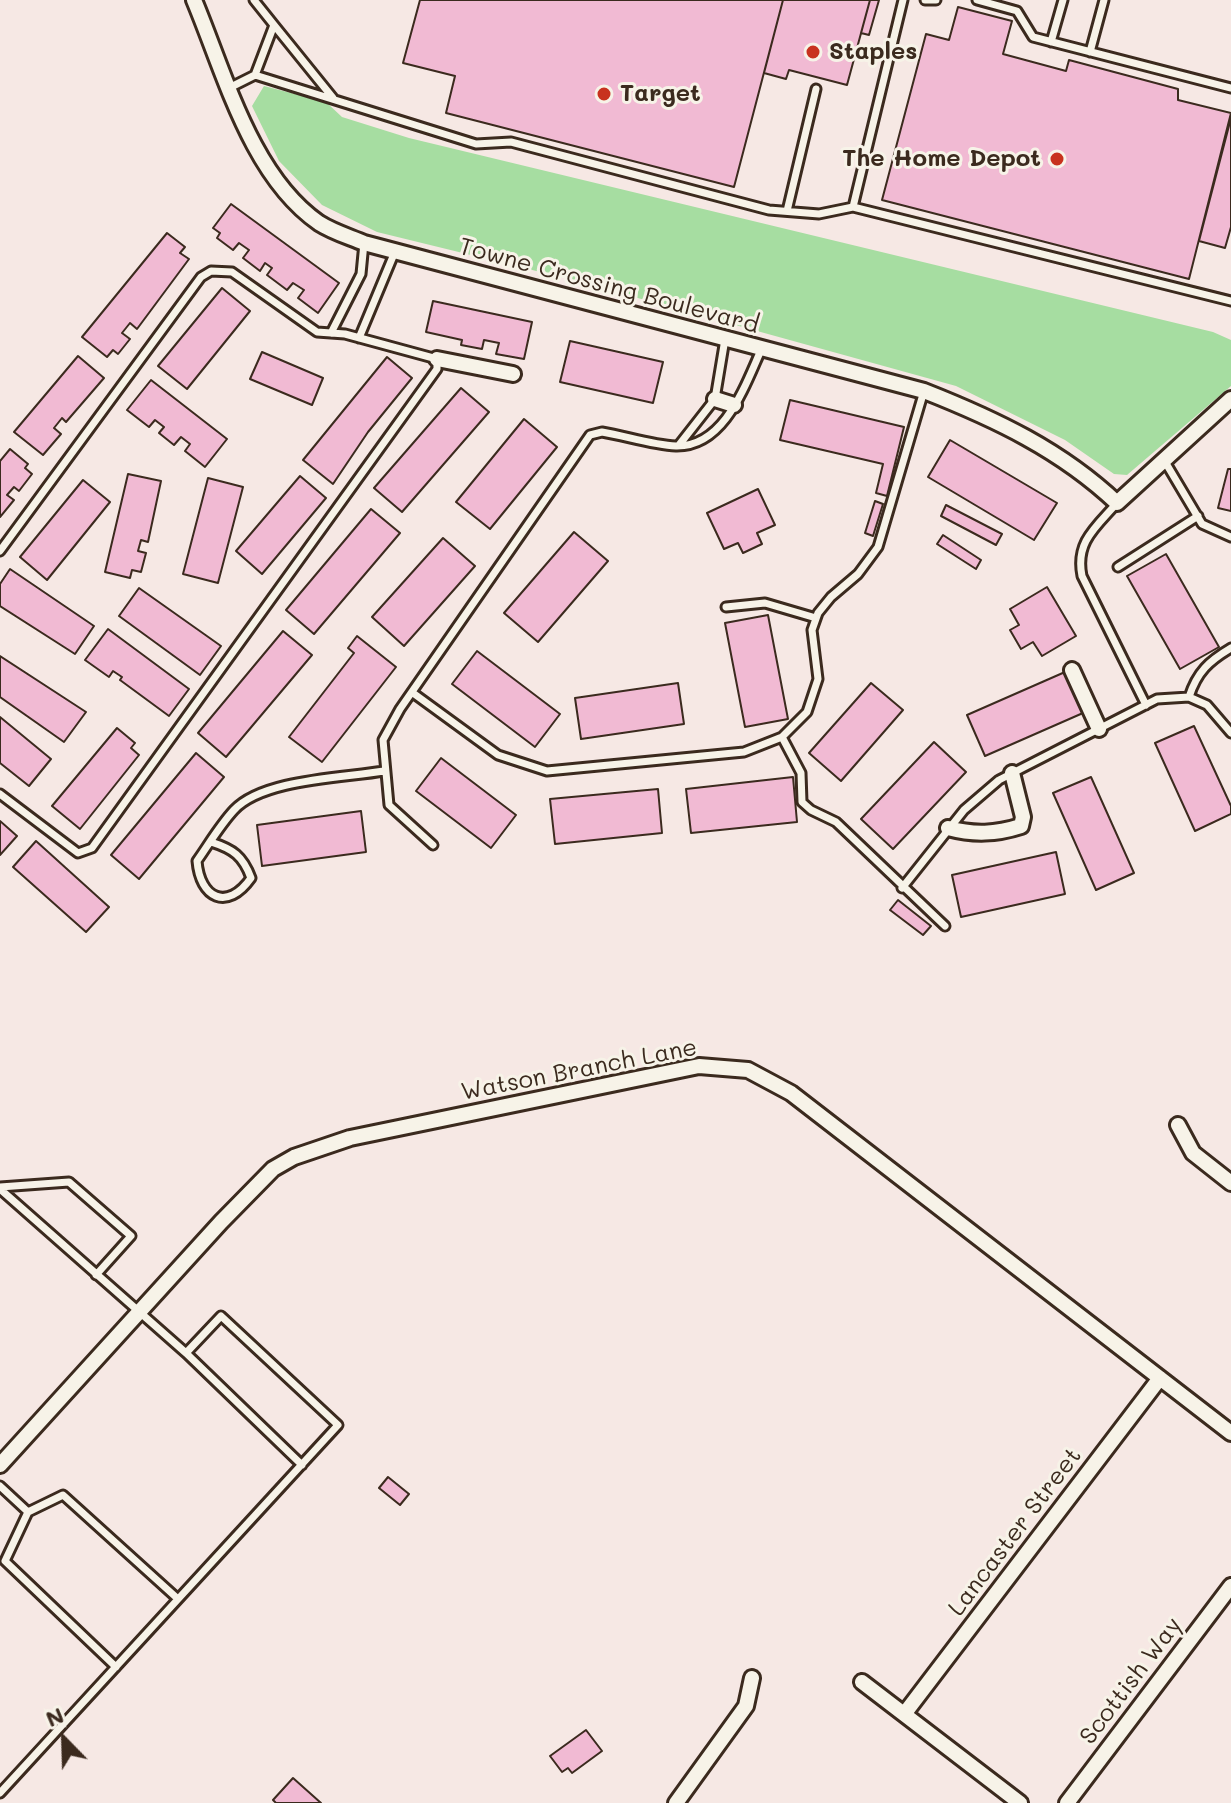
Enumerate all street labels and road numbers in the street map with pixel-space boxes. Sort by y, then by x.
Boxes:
street label: Towne Crossing Boulevard [456,232,762,340]
street label: Watson Branch Lane [459,1033,699,1107]
street label: Lancaster Street [942,1442,1088,1622]
street label: Scottish Way [1074,1612,1188,1750]

